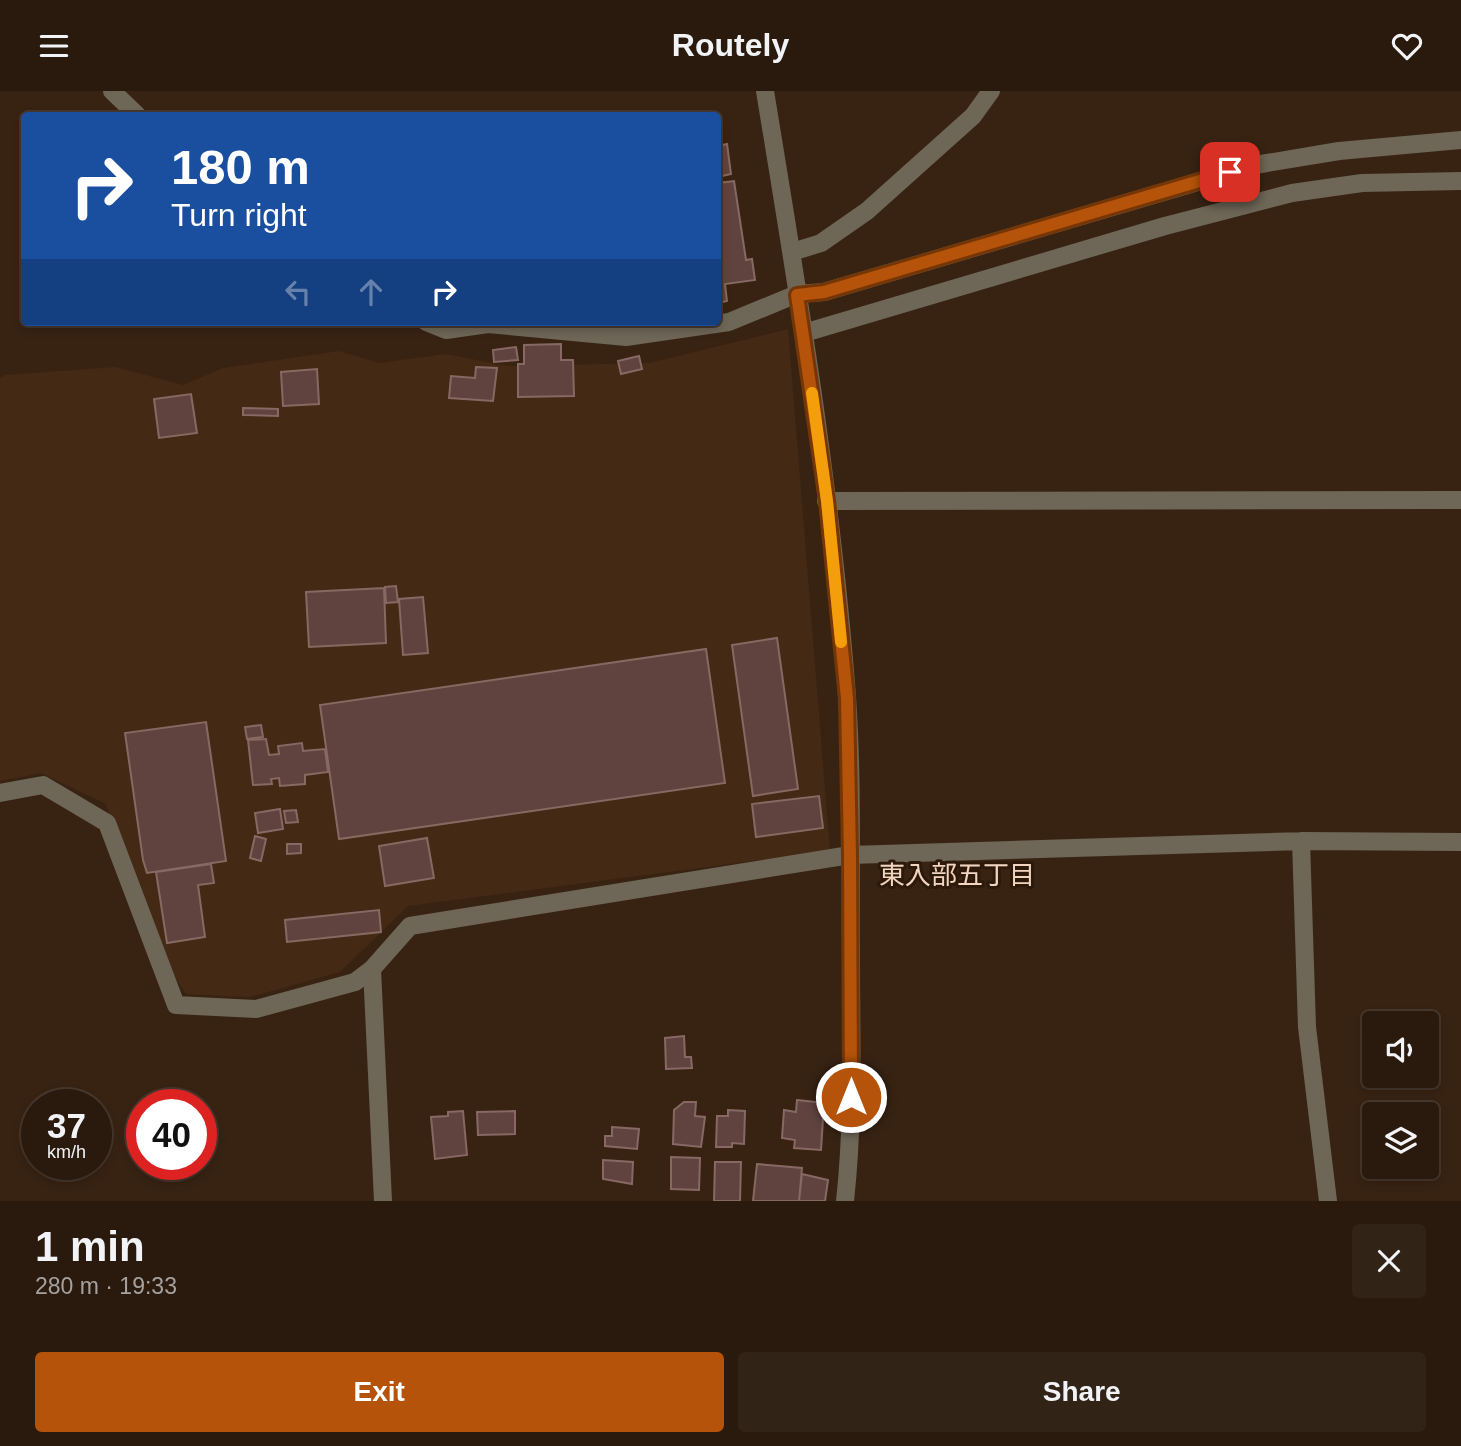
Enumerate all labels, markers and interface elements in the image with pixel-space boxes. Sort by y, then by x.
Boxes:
icon: menu [35,27,73,65]
text: Routely [672,27,789,63]
icon: heart [1388,27,1426,65]
icon: right [56,140,147,231]
text: 180 m [171,140,310,194]
pin [1200,142,1260,202]
icon: arrive [1211,153,1249,191]
text: Turn right [171,197,307,233]
icon: left [279,273,317,311]
icon: ahead [352,273,390,311]
icon: right [425,273,463,311]
district label: 東入部五丁目 [879,860,1035,890]
map controls [1362,1011,1439,1179]
button: sound [1362,1011,1439,1088]
position arrow [814,1060,888,1134]
speed limit sign: 40 [126,1089,217,1180]
button: layers [1362,1102,1439,1179]
text: 37 [47,1106,86,1145]
text: km/h [47,1142,86,1162]
text: 1 min [35,1223,145,1270]
button: close [1352,1224,1426,1298]
text: 280 m · 19:33 [35,1273,177,1299]
button: Exit [35,1352,724,1432]
button: Share [738,1352,1426,1432]

